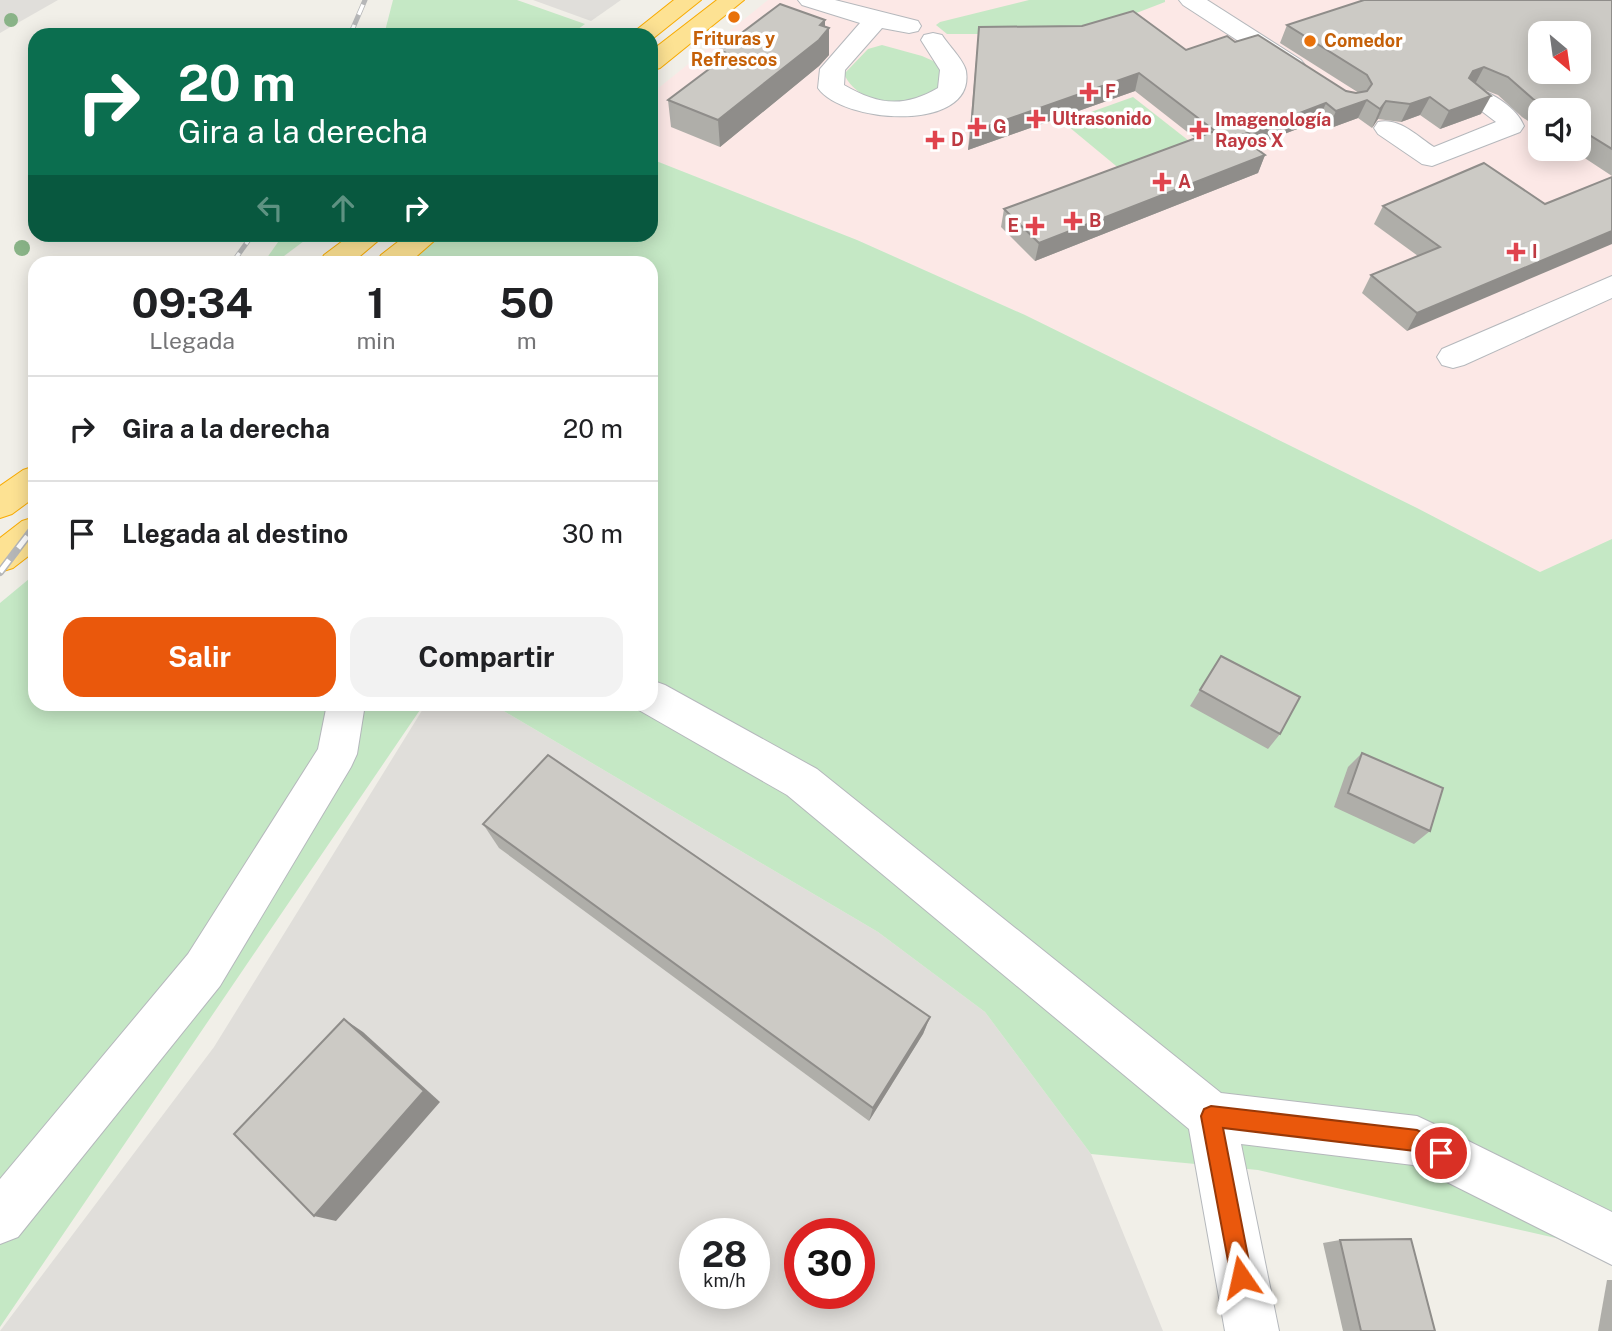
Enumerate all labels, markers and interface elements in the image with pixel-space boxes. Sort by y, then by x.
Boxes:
marker: Frituras y Refrescos [726,9,742,25]
north arrow [1528,21,1591,84]
map controls [1528,21,1591,161]
place label: Frituras y Refrescos [691,28,777,70]
place label: Comedor [1324,30,1403,51]
marker: Comedor [1302,33,1318,49]
text: 20 m [178,54,296,112]
icon: right [63,56,154,147]
place label: F [1105,81,1116,102]
marker: F [1079,82,1099,102]
button: sound [1528,98,1591,161]
place label: Ultrasonido [1052,108,1152,129]
marker: Ultrasonido [1026,109,1046,129]
place label: Imagenología Rayos X [1215,109,1331,151]
text: Gira a la derecha [178,113,428,150]
place label: G [993,116,1007,137]
marker: G [967,117,987,137]
marker: Imagenología Rayos X [1189,120,1209,140]
place label: D [951,129,964,150]
marker: D [925,130,945,150]
place label: A [1178,171,1191,192]
marker: A [1152,172,1172,192]
icon: left [251,189,289,227]
icon: ahead [324,189,362,227]
icon: right [397,189,435,227]
place label: B [1089,210,1101,231]
marker: B [1063,211,1083,231]
place label: E [1008,215,1019,236]
marker: E [1025,216,1045,236]
place label: I [1532,241,1538,262]
marker: I [1506,242,1526,262]
text: 09:34 [132,278,253,327]
text: 1 [367,278,385,327]
text: 50 [499,278,554,327]
text: Llegada [149,327,235,354]
text: min [356,327,395,354]
text: m [517,327,537,354]
icon: right [63,410,101,448]
text: Gira a la derecha [122,413,330,444]
text: 20 m [563,413,623,444]
icon: arrive [63,515,101,553]
text: Llegada al destino [122,518,348,549]
text: 30 m [562,518,623,549]
button: Salir [63,617,336,697]
button: Compartir [350,617,623,697]
pin [1411,1123,1471,1183]
icon: arrive [1422,1134,1460,1172]
speed limit sign: 30 [784,1218,875,1309]
text: 28 [702,1234,747,1275]
position arrow [1204,1240,1278,1314]
text: km/h [703,1270,746,1291]

